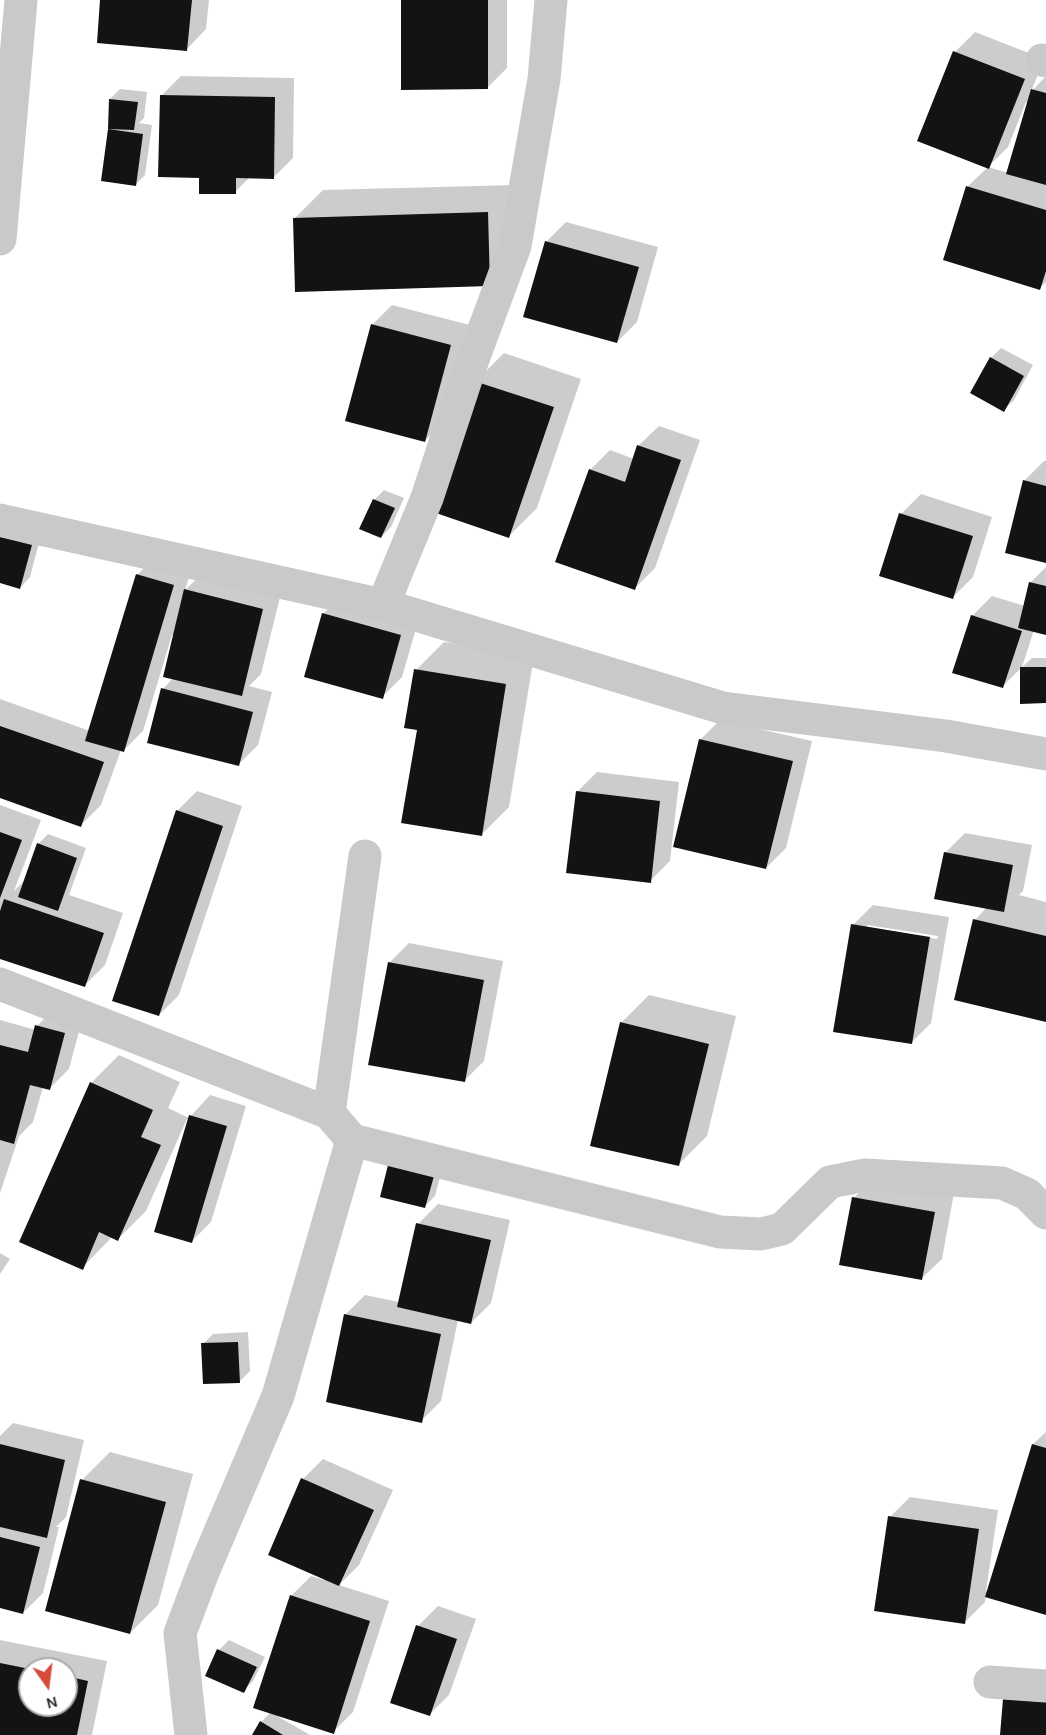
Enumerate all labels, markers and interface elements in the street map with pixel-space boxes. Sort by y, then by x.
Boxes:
north arrow [18,1657,78,1717]
text: N [44,1692,60,1714]

